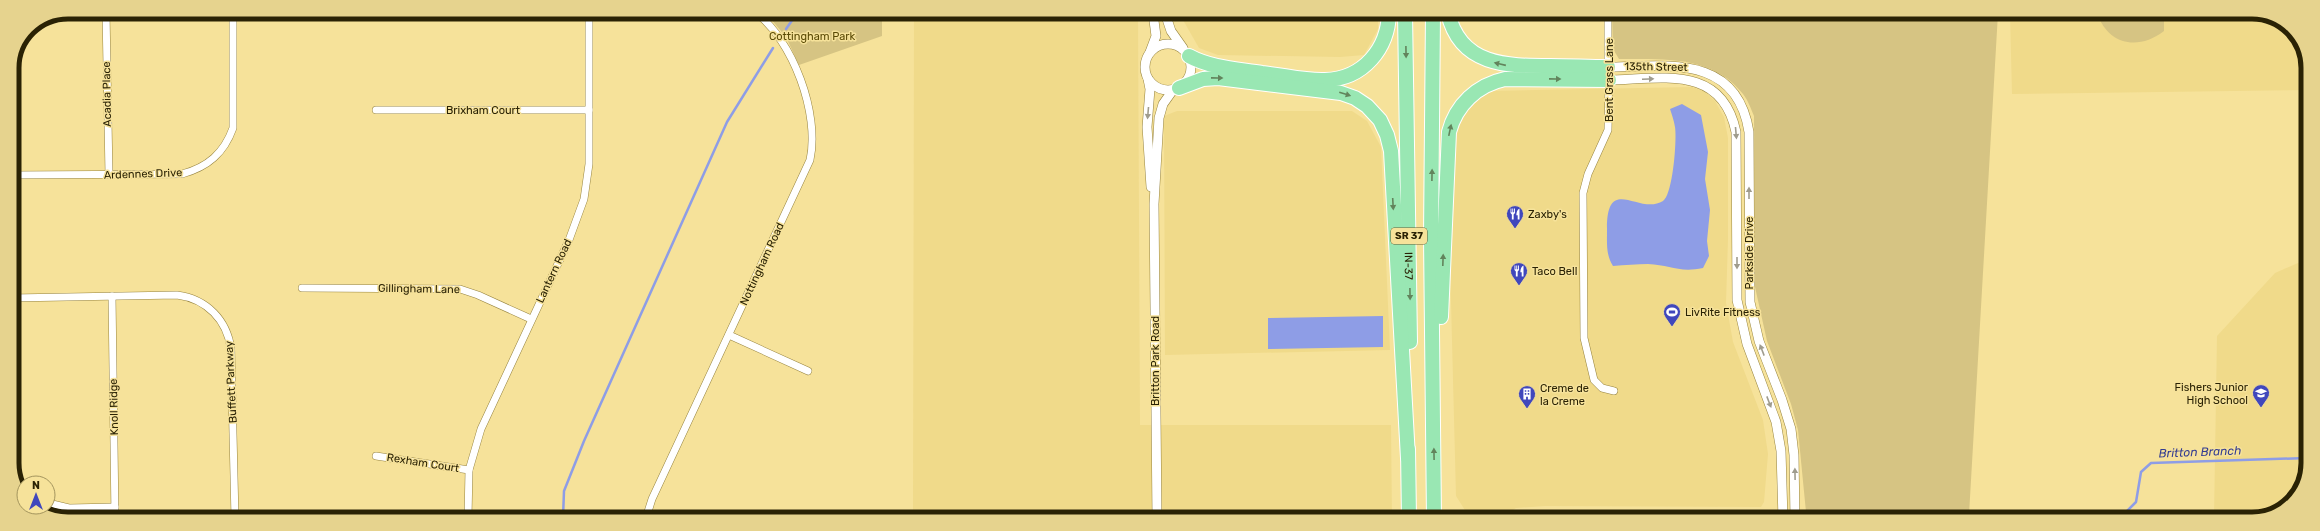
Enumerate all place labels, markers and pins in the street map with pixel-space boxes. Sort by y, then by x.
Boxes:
restaurant icon: Zaxby's [1505,204,1525,229]
place label: Zaxby's [1528,208,1567,221]
restaurant icon: Taco Bell [1509,261,1529,286]
place label: Taco Bell [1532,265,1577,278]
sports icon: LivRite Fitness [1662,302,1682,327]
place label: LivRite Fitness [1685,306,1761,319]
place label: Fishers Junior High School [2175,381,2249,407]
place label: Creme de la Creme [1540,382,1589,408]
school or university icon: Fishers Junior High School [2251,383,2271,408]
building icon: Creme de la Creme [1517,384,1537,409]

